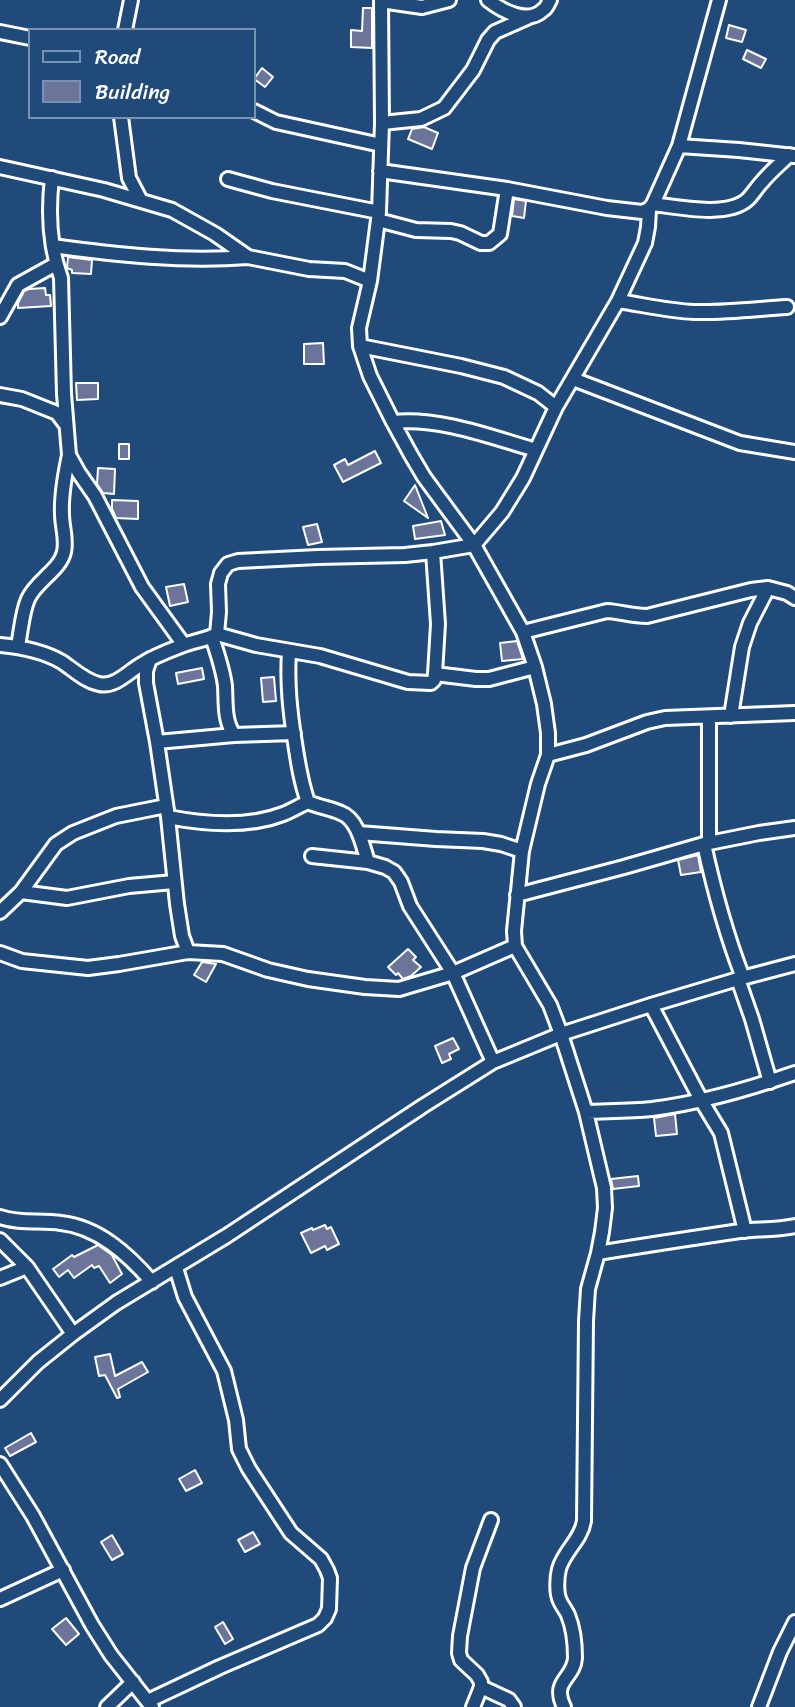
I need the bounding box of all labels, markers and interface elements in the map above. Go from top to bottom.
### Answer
legend [28,28,256,119]
text: Road [95,38,140,76]
text: Building [95,73,170,111]

